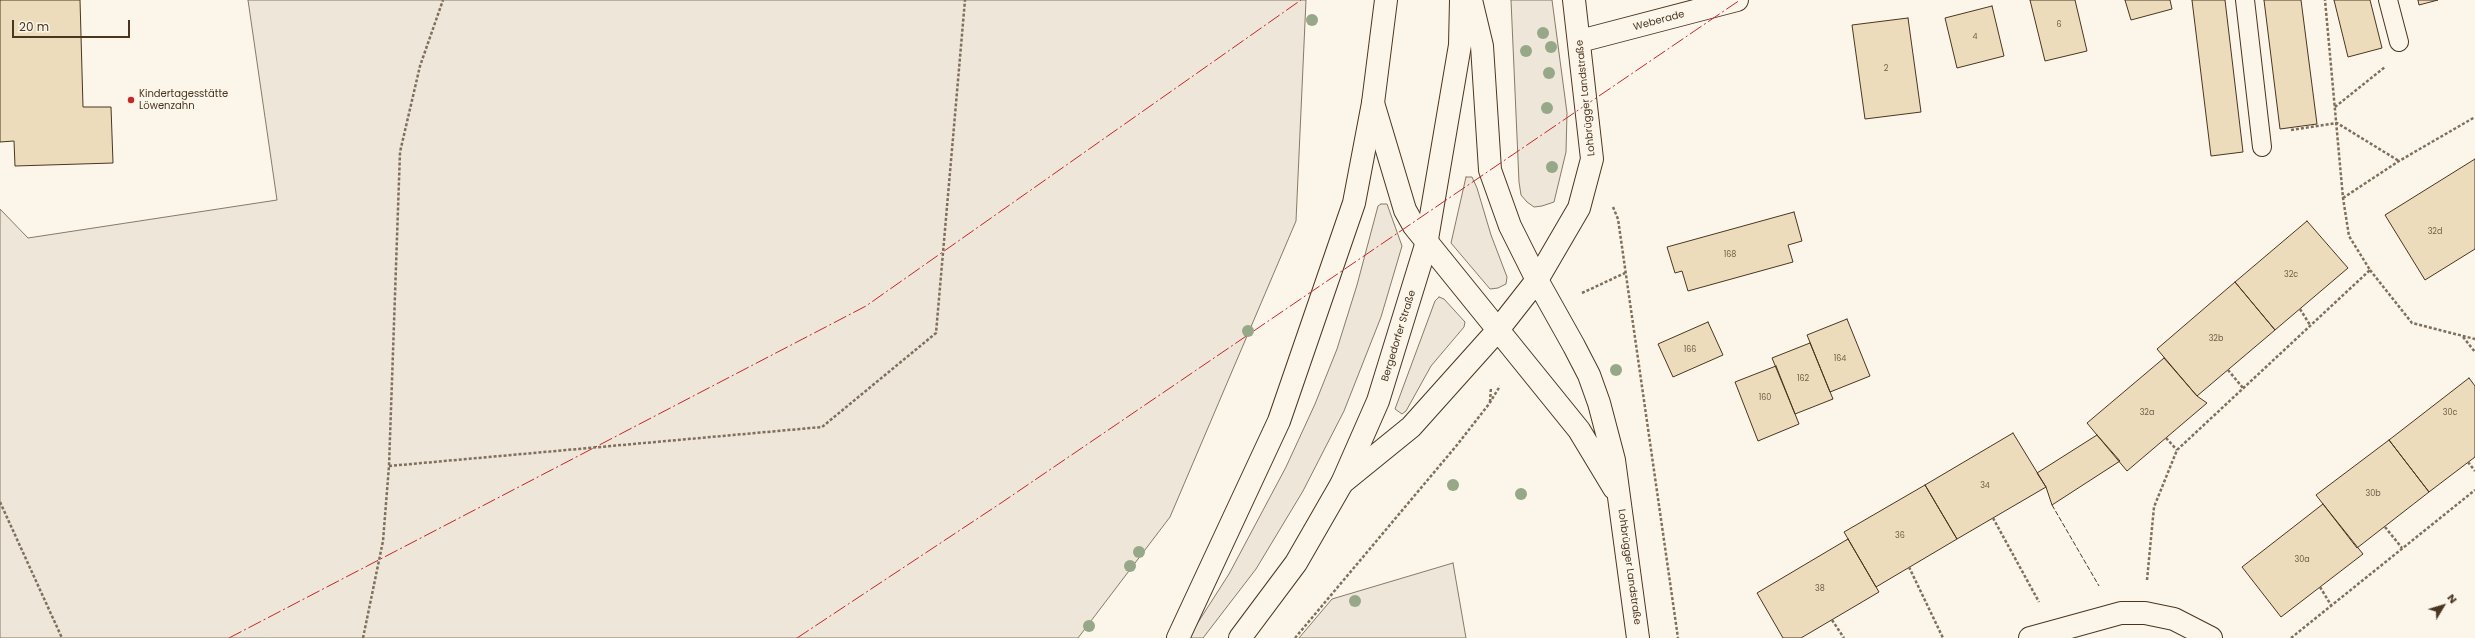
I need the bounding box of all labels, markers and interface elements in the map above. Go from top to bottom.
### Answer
street label: Weberade [1632,8,1686,34]
scale bar [14,12,132,38]
text: 20 m [19,18,49,35]
house number: 6 [2056,20,2062,30]
house number: 4 [1972,32,1978,42]
street label: Lohbrügger Landstraße [1574,39,1598,157]
house number: 2 [1884,64,1888,74]
place label: Kindertagesstätte Löwenzahn [139,88,228,112]
marker: Kindertagesstätte Löwenzahn [126,95,136,105]
house number: 32d [2428,227,2442,237]
house number: 168 [1724,250,1736,260]
house number: 32c [2284,270,2298,280]
street label: Bergedorfer Straße [1379,289,1419,383]
house number: 32b [2209,334,2223,344]
house number: 166 [1684,345,1696,355]
house number: 164 [1834,354,1846,364]
house number: 162 [1797,374,1809,384]
house number: 160 [1759,393,1771,403]
house number: 32a [2140,408,2154,418]
house number: 30c [2443,408,2457,418]
house number: 34 [1980,481,1990,491]
house number: 30b [2365,489,2381,499]
street label: Lohbrügger Landstraße [1615,508,1643,626]
house number: 36 [1895,531,1905,541]
house number: 30a [2294,555,2310,565]
house number: 38 [1815,584,1825,594]
north arrow [2423,586,2463,626]
text: N [2444,590,2461,607]

